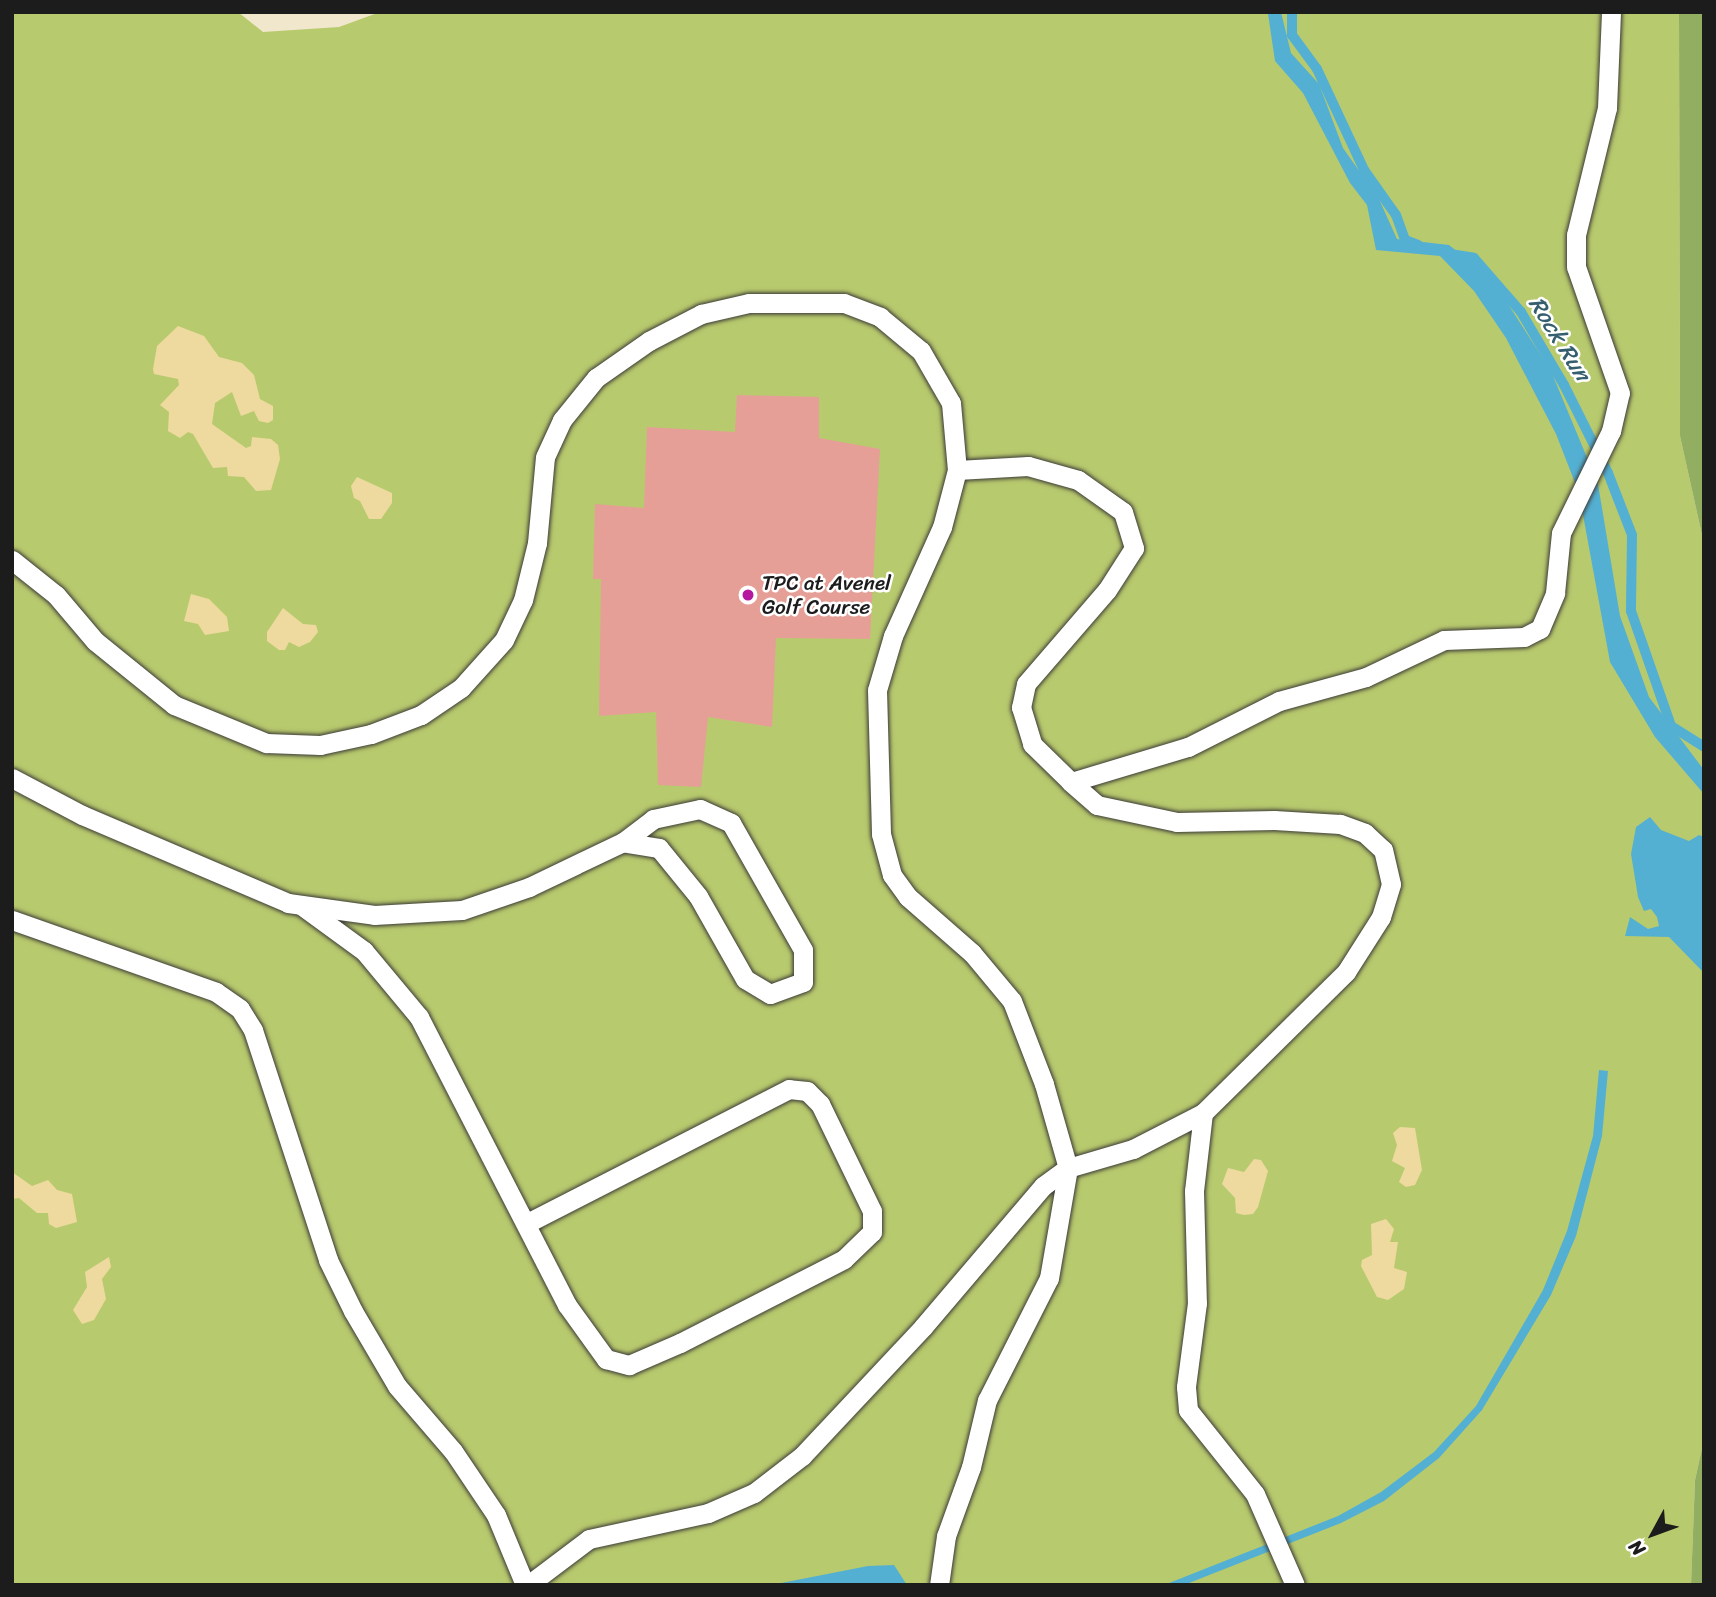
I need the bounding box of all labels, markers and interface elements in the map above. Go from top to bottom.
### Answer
water label: Rock Run [1522,292,1596,386]
place label: TPC at Avenel Golf Course [762,570,892,620]
marker: TPC at Avenel Golf Course [740,587,756,603]
north arrow [1618,1499,1688,1569]
text: N [1620,1532,1654,1564]

